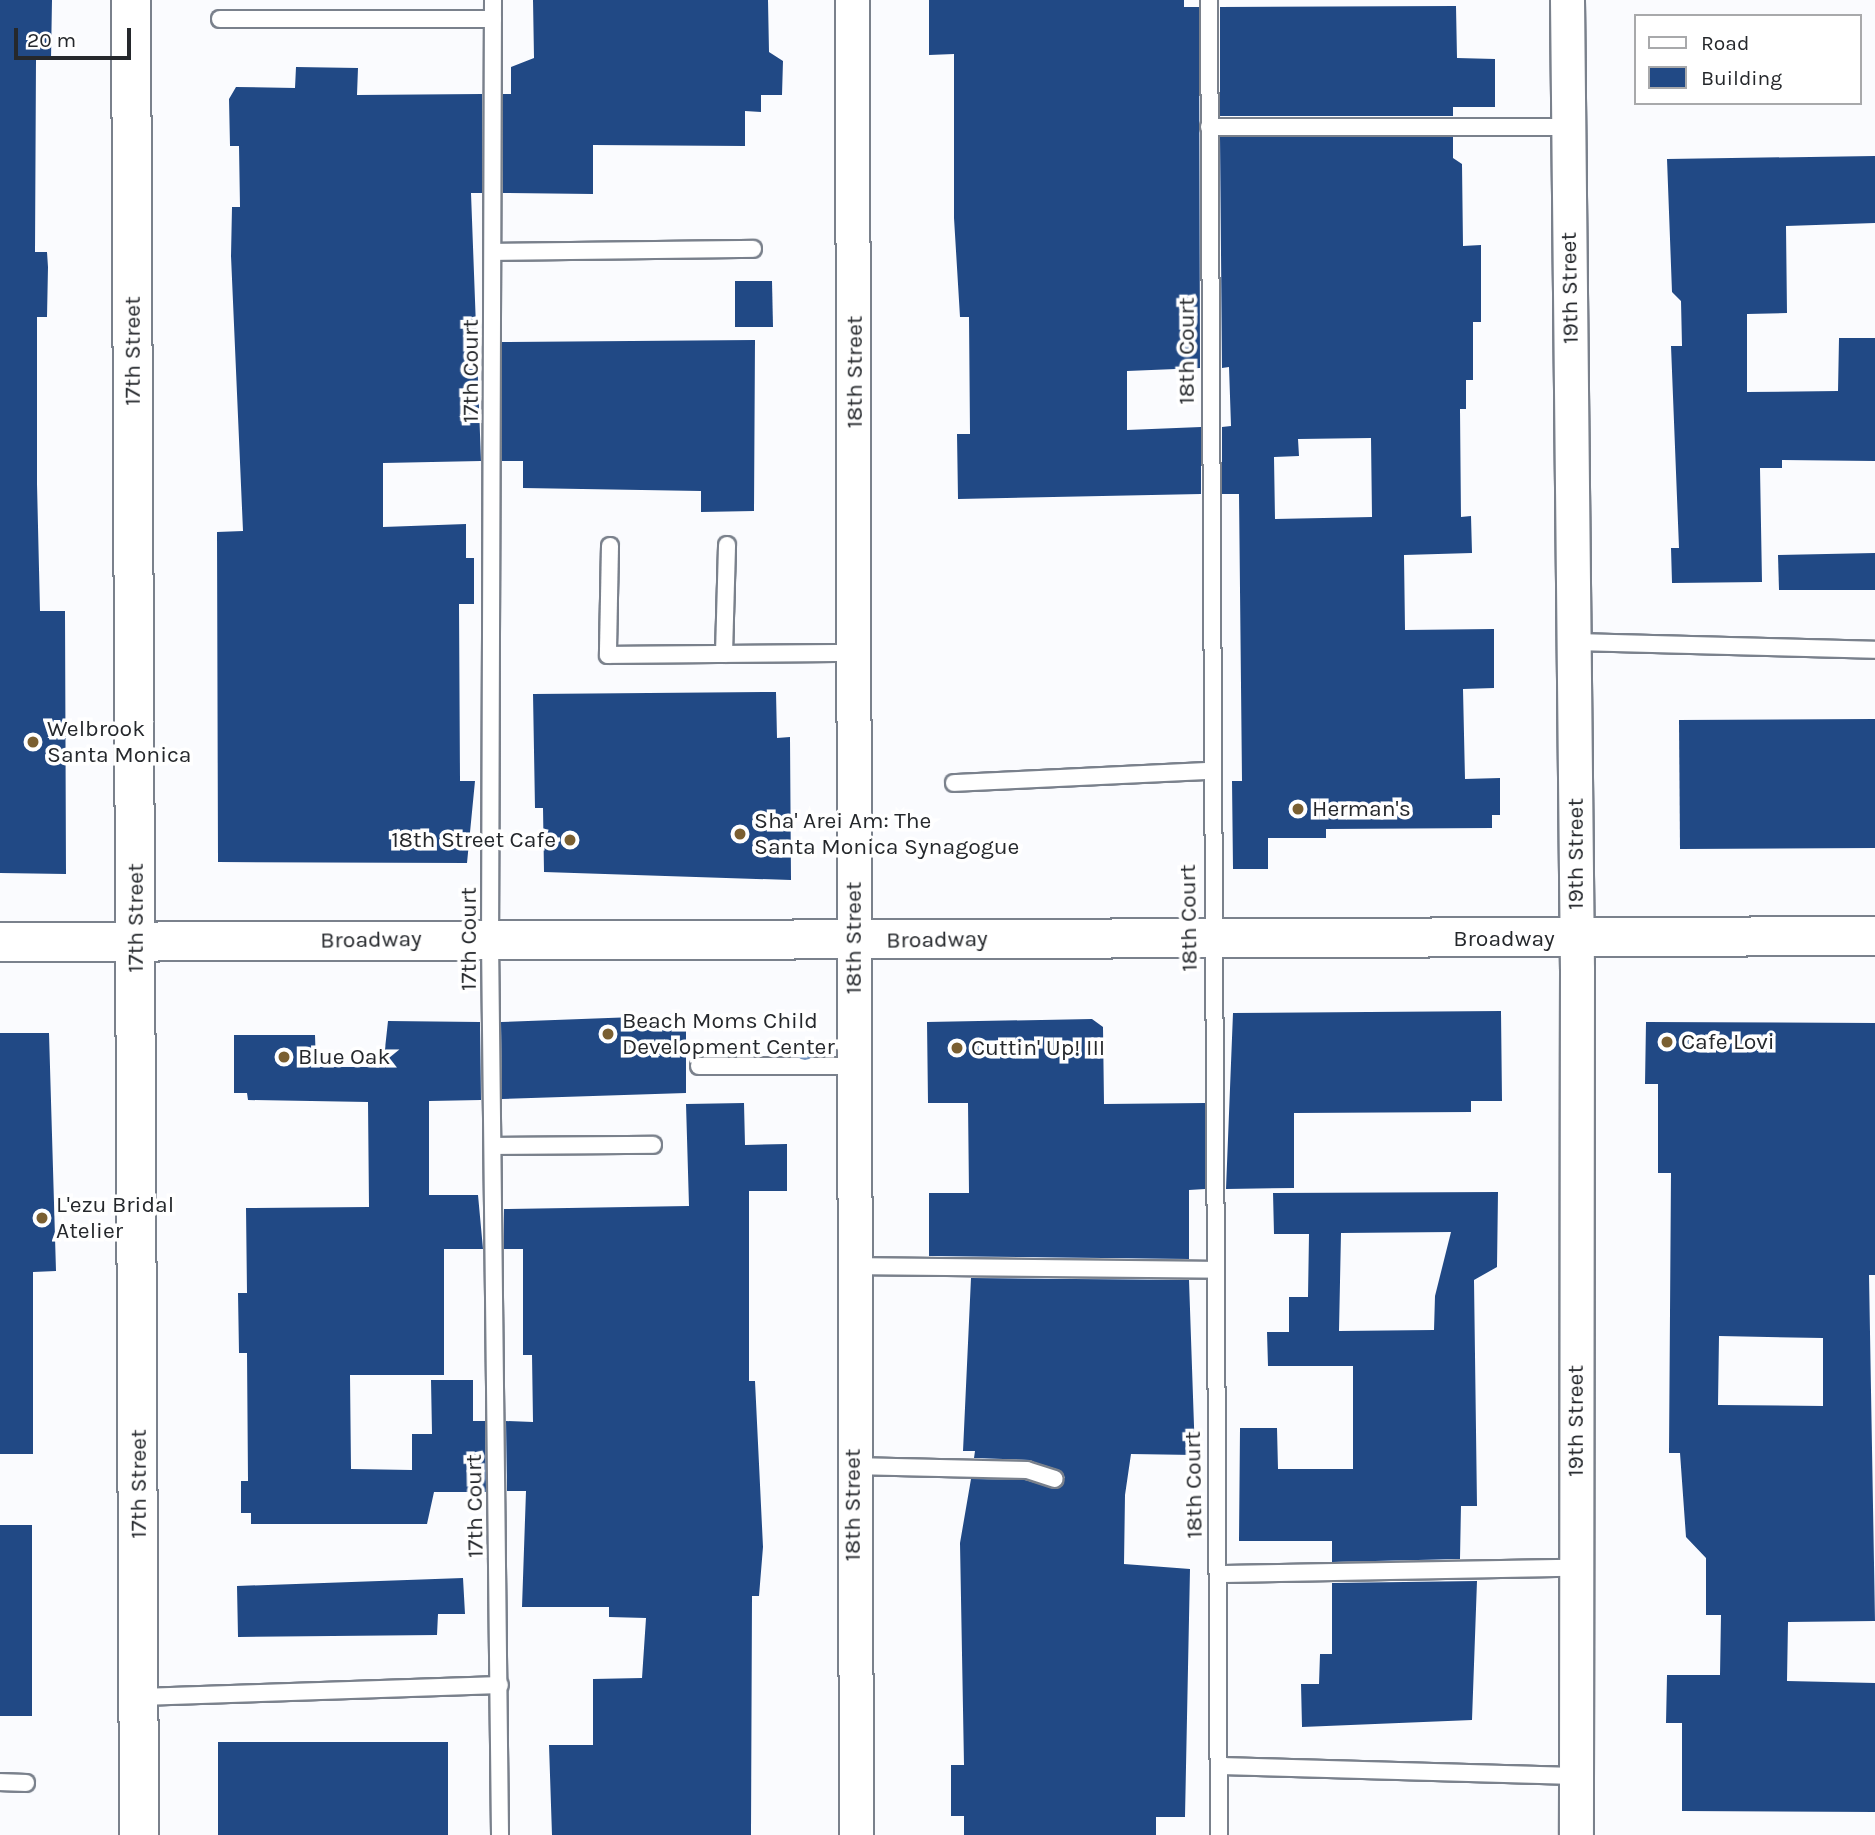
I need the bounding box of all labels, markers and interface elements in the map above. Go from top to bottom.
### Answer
scale bar [18,14,135,58]
legend [1633,14,1861,105]
text: 20 m [27,28,76,52]
text: Road [1701,31,1749,55]
text: Building [1701,66,1782,90]
street label: 19th Street [1555,232,1585,344]
street label: 17th Street [119,296,147,406]
street label: 18th Court [1173,297,1201,405]
street label: 18th Street [841,316,869,428]
street label: 17th Court [457,319,485,423]
place label: Welbrook Santa Monica [47,715,192,769]
marker: Welbrook Santa Monica [25,734,41,750]
place label: Herman's [1312,795,1411,823]
street label: 19th Street [1562,798,1590,910]
marker: Herman's [1290,801,1306,817]
place label: Sha' Arei Am: The Santa Monica Synagogue [754,807,1019,861]
place label: 18th Street Cafe [391,826,556,854]
marker: Sha' Arei Am: The Santa Monica Synagogue [732,826,748,842]
marker: 18th Street Cafe [562,832,578,848]
street label: 17th Street [122,863,150,973]
street label: 18th Court [1174,864,1204,972]
street label: 18th Street [840,882,868,994]
street label: 17th Court [455,887,483,991]
street label: Broadway [320,925,422,955]
street label: Broadway [886,925,988,955]
street label: Broadway [1453,925,1555,953]
place label: Beach Moms Child Development Center [622,1007,835,1061]
marker: Beach Moms Child Development Center [600,1026,616,1042]
place label: Cafe Lovi [1681,1028,1775,1056]
place label: Cuttin' Up! III [971,1034,1105,1062]
marker: Cafe Lovi [1659,1034,1675,1050]
marker: Cuttin' Up! III [949,1040,965,1056]
place label: Blue Oak [298,1043,390,1071]
marker: Blue Oak [276,1049,292,1065]
place label: L'ezu Bridal Atelier [56,1191,174,1245]
marker: L'ezu Bridal Atelier [34,1210,50,1226]
street label: 19th Street [1562,1365,1590,1477]
street label: 17th Street [125,1429,153,1539]
street label: 18th Court [1179,1431,1209,1539]
street label: 18th Street [839,1449,867,1561]
street label: 17th Court [460,1454,490,1558]

